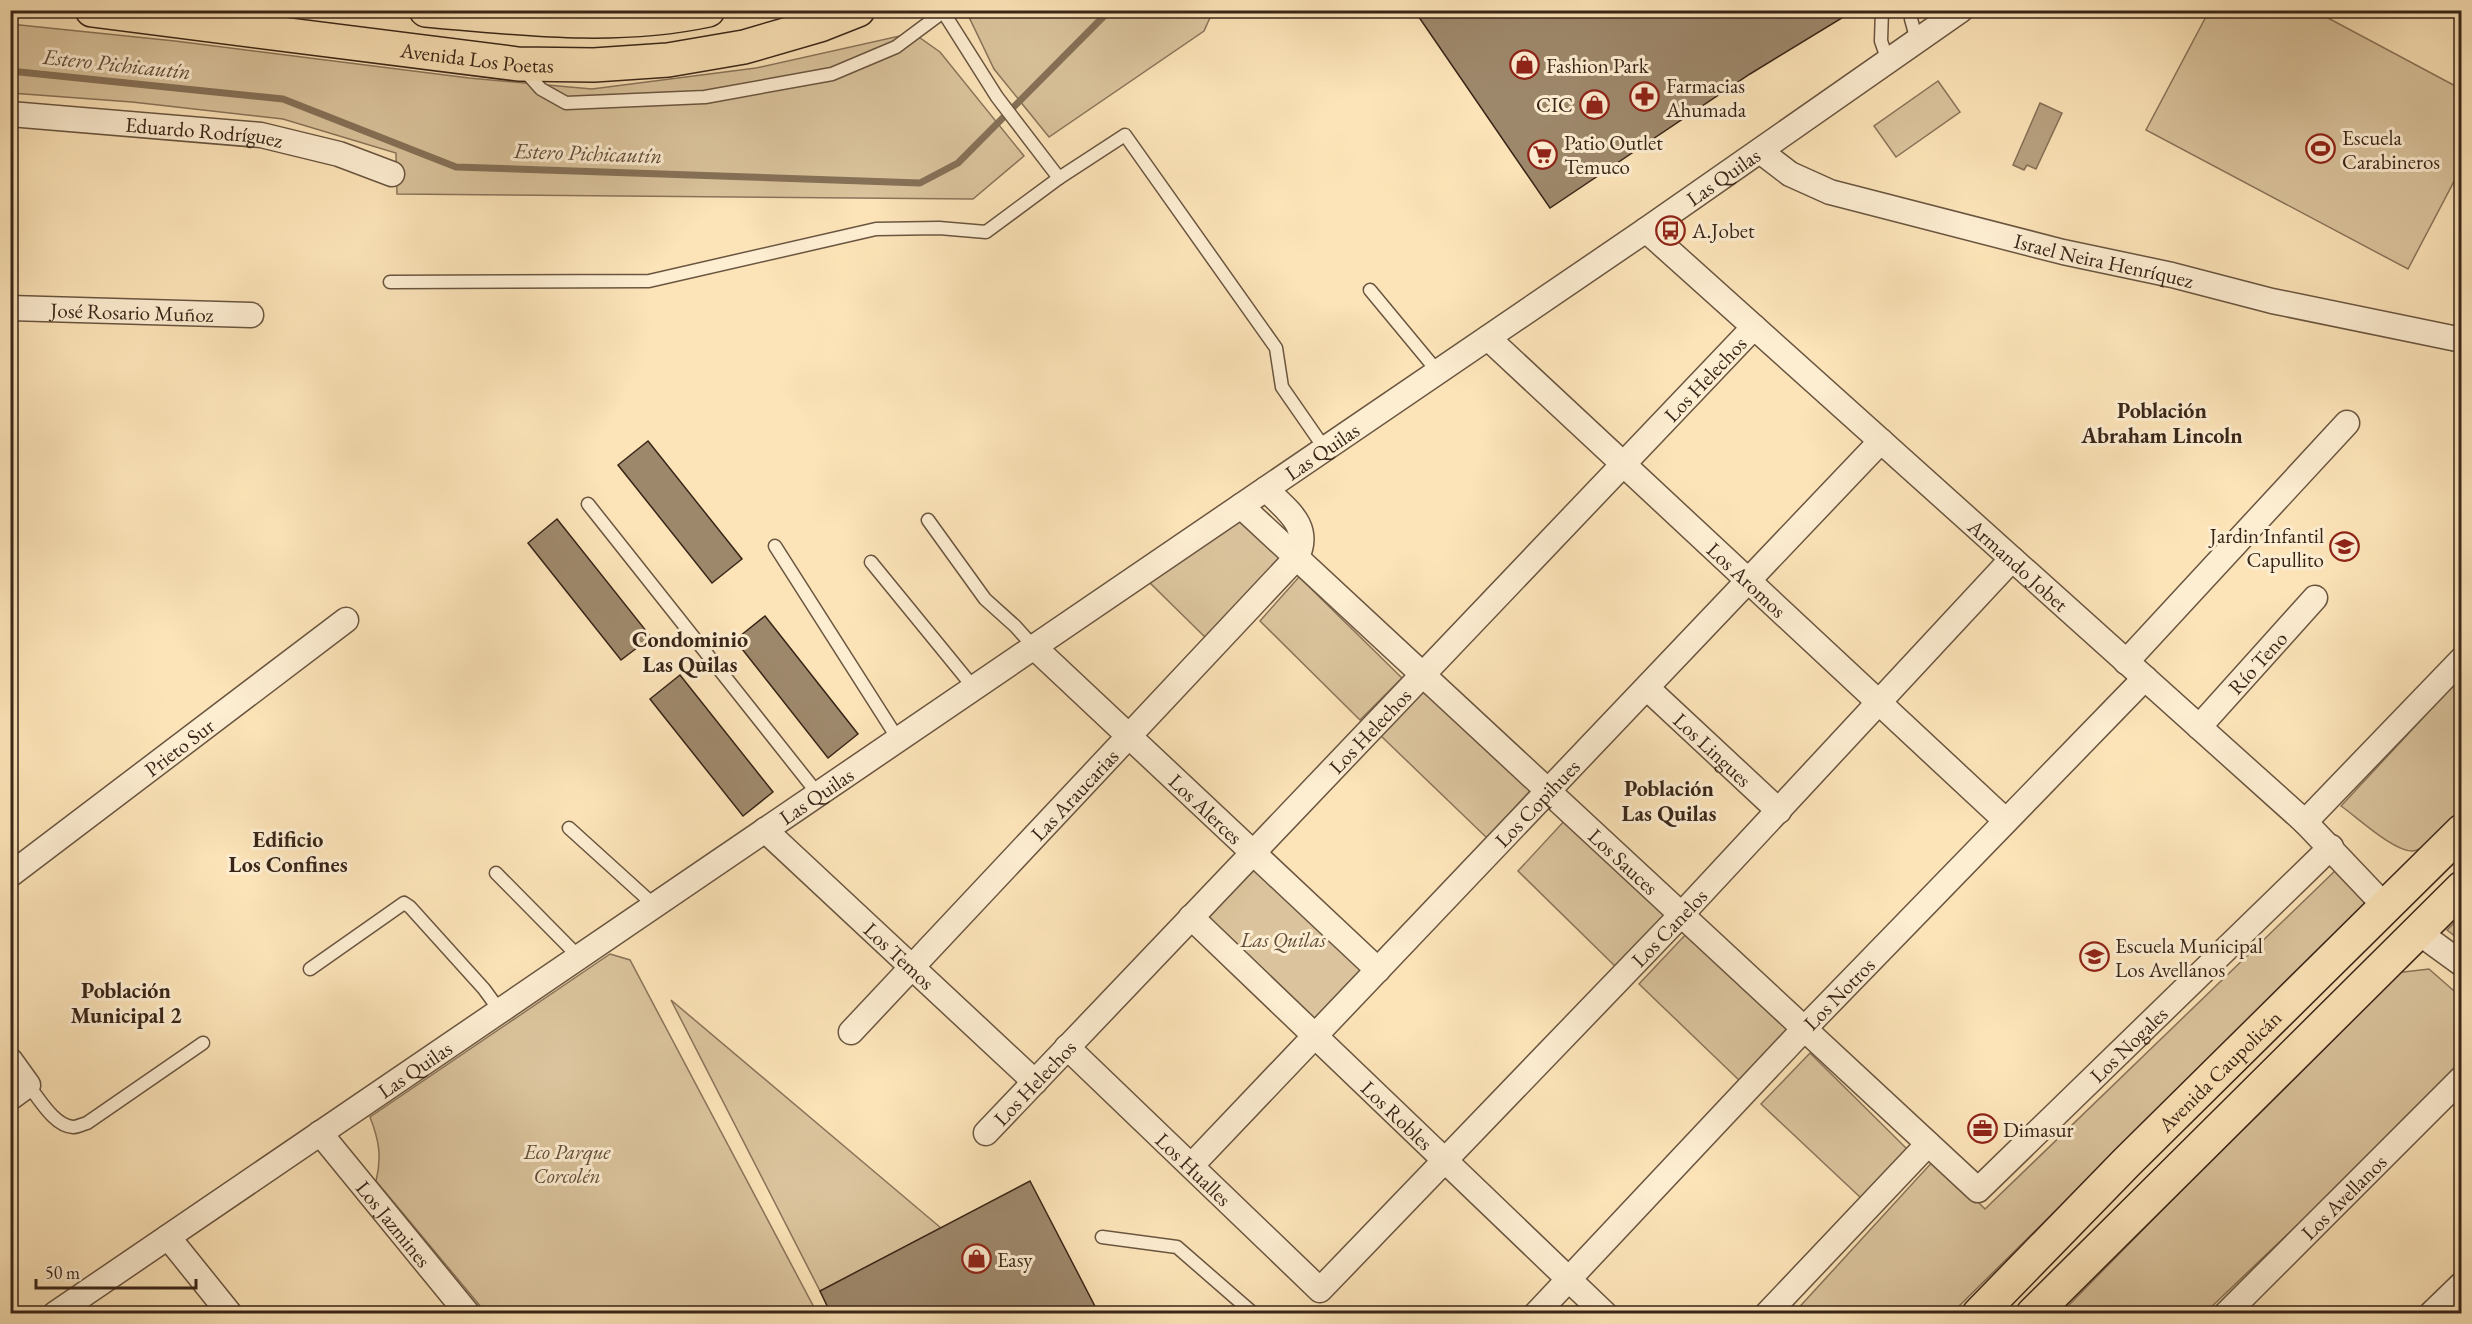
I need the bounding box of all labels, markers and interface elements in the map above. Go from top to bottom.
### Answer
street label: Avenida Los Poetas [398,36,554,78]
water label: Estero Pichicautín [41,42,192,86]
shop icon: Fashion Park [1509,49,1541,81]
place label: Fashion Park [1546,52,1650,79]
place label: Farmacias Ahumada [1665,72,1747,123]
pharmacy icon: Farmacias Ahumada [1629,81,1661,113]
shop icon: CIC [1578,88,1610,120]
place label: CIC [1536,91,1573,118]
street label: Eduardo Rodríguez [124,110,286,153]
place label: Escuela Carabineros [2342,124,2440,175]
place label: Patio Outlet Temuco [1564,129,1663,180]
sports icon: Escuela Carabineros [2305,133,2337,165]
water label: Estero Pichicautín [512,136,663,170]
supermarket icon: Patio Outlet Temuco [1527,138,1559,170]
street label: Las Quilas [1681,141,1765,211]
bus stop icon: A.Jobet [1655,214,1687,246]
place label: A.Jobet [1691,217,1755,244]
street label: Israel Neira Henríquez [2011,227,2197,294]
street label: José Rosario Muñoz [48,296,214,327]
street label: Los Helechos [1658,330,1752,427]
district label: Población Abraham Lincoln [2080,396,2243,450]
street label: Las Quilas [1280,416,1364,486]
street label: Armando Jobet [1962,512,2075,617]
place label: Jardin Infantil Capullito [2208,522,2324,573]
school or university icon: Jardin Infantil Capullito [2329,531,2361,563]
street label: Los Aromos [1701,536,1793,623]
district label: Condominio Las Quilas [632,625,748,679]
street label: Río Teno [2222,625,2293,700]
street label: Los Helechos [1322,682,1417,779]
street label: Los Lingues [1668,706,1758,793]
street label: Prieto Sur [138,712,219,782]
street label: Las Araucarias [1024,742,1124,846]
street label: Los Copihues [1488,753,1585,853]
street label: Las Quilas [774,760,859,830]
street label: Los Alerces [1163,767,1249,850]
district label: Población Las Quilas [1622,774,1716,828]
street label: Los Sauces [1583,822,1664,900]
district label: Edificio Los Confines [228,825,348,879]
street label: Los Canelos [1625,882,1713,972]
street label: Los Temos [858,916,941,995]
park label: Las Quilas [1239,926,1326,953]
place label: Escuela Municipal Los Avellanos [2115,932,2263,983]
school or university icon: Escuela Municipal Los Avellanos [2078,941,2110,973]
street label: Los Notros [1797,951,1880,1036]
district label: Población Municipal 2 [70,976,182,1030]
street label: Los Nogales [2084,1000,2173,1088]
street label: Avenida Caupolicán [2151,1004,2287,1138]
street label: Las Quilas [372,1034,457,1104]
street label: Los Helechos [987,1034,1082,1131]
street label: Los Robles [1356,1074,1439,1156]
office icon: Dimasur [1966,1113,1998,1145]
place label: Dimasur [2003,1116,2074,1143]
street label: Los Hualles [1150,1126,1238,1212]
park label: Eco Parque Corcolén [523,1138,611,1189]
street label: Los Avellanos [2295,1148,2392,1245]
street label: Los Jazmines [351,1175,438,1273]
shop icon: Easy [960,1243,992,1275]
place label: Easy [997,1246,1033,1273]
scale bar [36,1252,196,1290]
text: 50 m [45,1261,80,1284]

